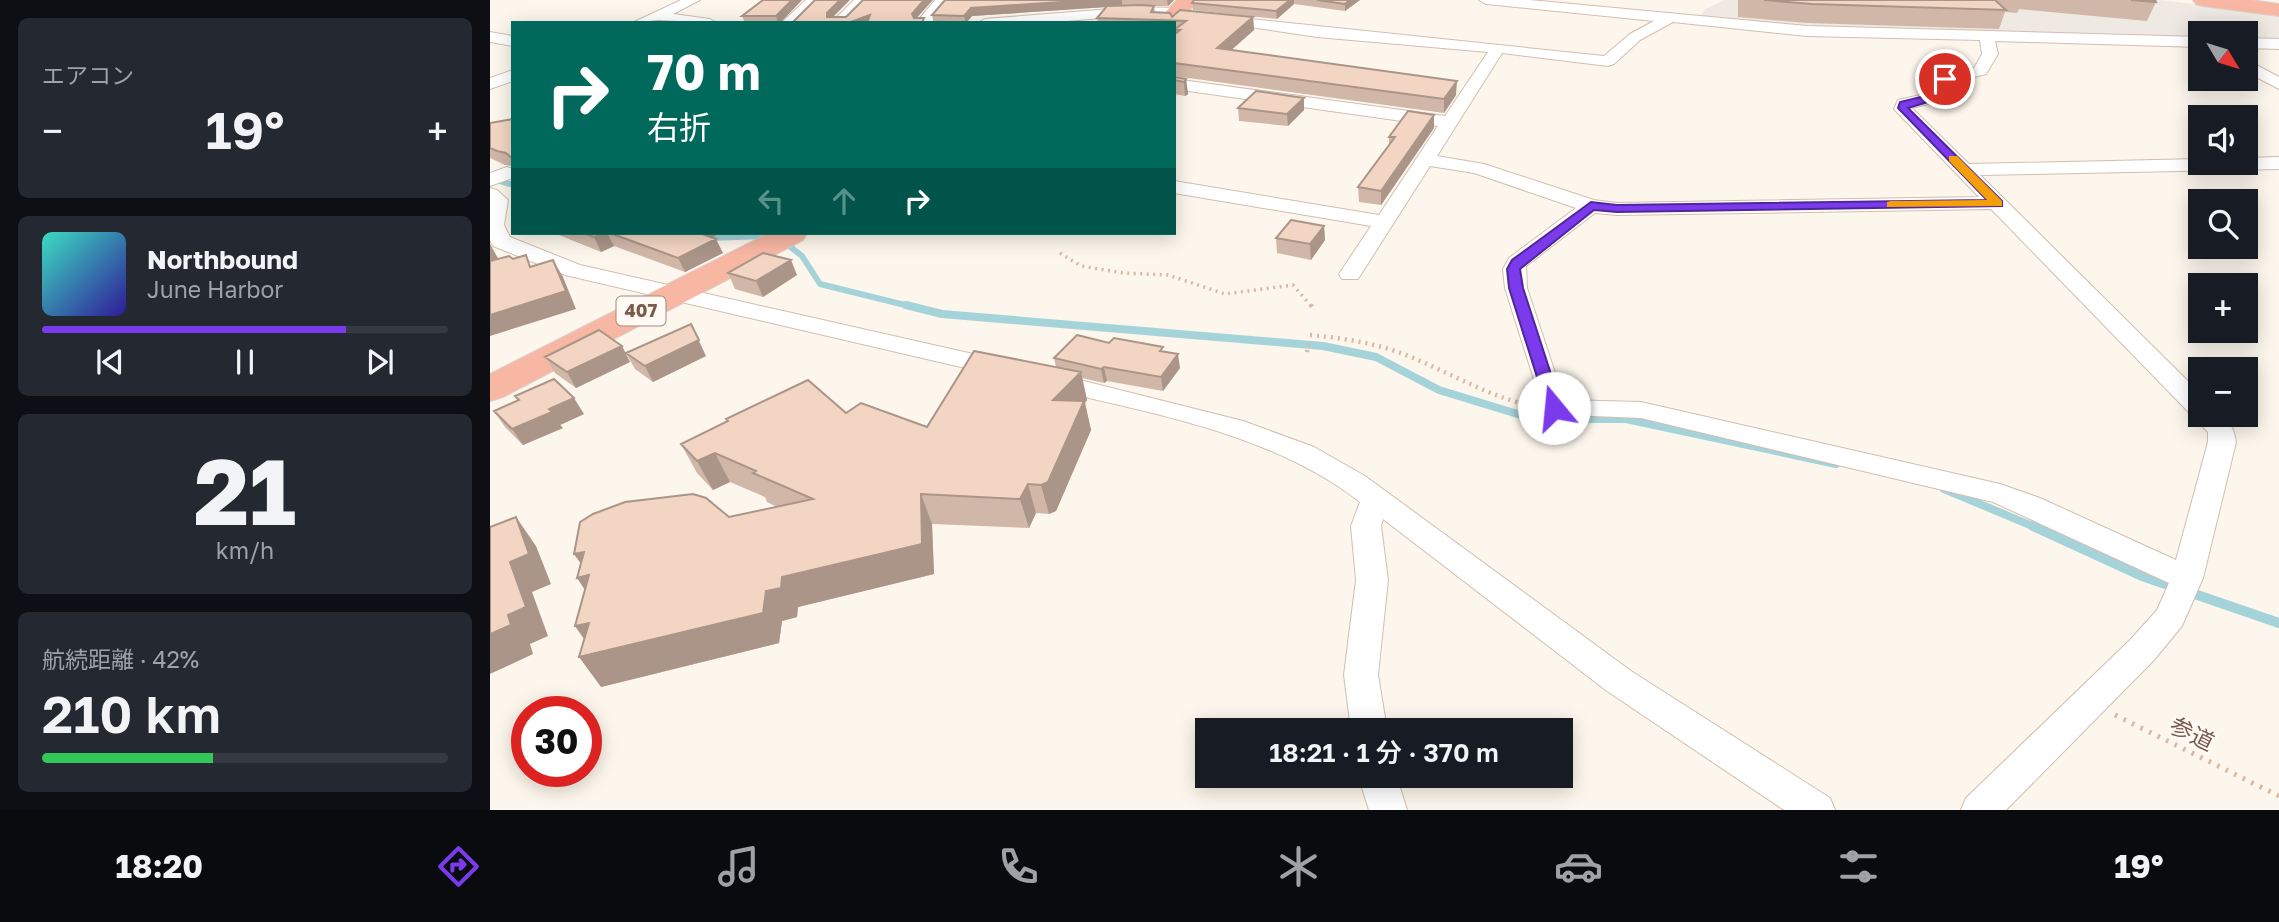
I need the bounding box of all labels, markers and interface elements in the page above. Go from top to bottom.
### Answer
north arrow [2188,21,2258,91]
map controls [2188,21,2258,427]
text: 70 m [647,42,761,101]
icon: right [532,49,623,140]
pin [1915,49,1975,109]
icon: arrive [1926,60,1964,98]
text: エアコン [42,61,134,89]
text: 19° [206,98,284,160]
button: sound [2188,105,2258,175]
text: − [42,108,63,153]
text: + [427,108,448,153]
text: 右折 [647,108,711,146]
icon: left [752,182,790,220]
icon: ahead [825,182,863,220]
icon: right [898,182,936,220]
button: search [2188,189,2258,259]
text: Northbound [147,244,298,275]
button: + [2188,273,2258,343]
text: June Harbor [147,275,283,303]
road number: 407 [617,296,666,326]
icon: previous [91,343,129,381]
icon: pause [226,343,264,381]
icon: next [361,343,399,381]
button: − [2188,357,2258,427]
position arrow [1517,371,1591,445]
text: 21 [194,436,296,545]
text: km/h [216,536,274,564]
text: 航続距離 · 42% [42,645,199,673]
text: 210 km [42,682,221,744]
speed limit sign: 30 [511,696,602,787]
street label: 参道 [2166,710,2219,756]
text: 18:21 · 1 分 · 370 m [1269,737,1499,768]
icon: directions [434,842,483,891]
icon: music [714,842,763,891]
icon: phone [994,842,1043,891]
icon: climate [1274,842,1323,891]
icon: car [1554,842,1603,891]
icon: filters [1834,842,1883,891]
text: 18:20 [116,847,203,885]
text: 19° [2114,847,2163,885]

